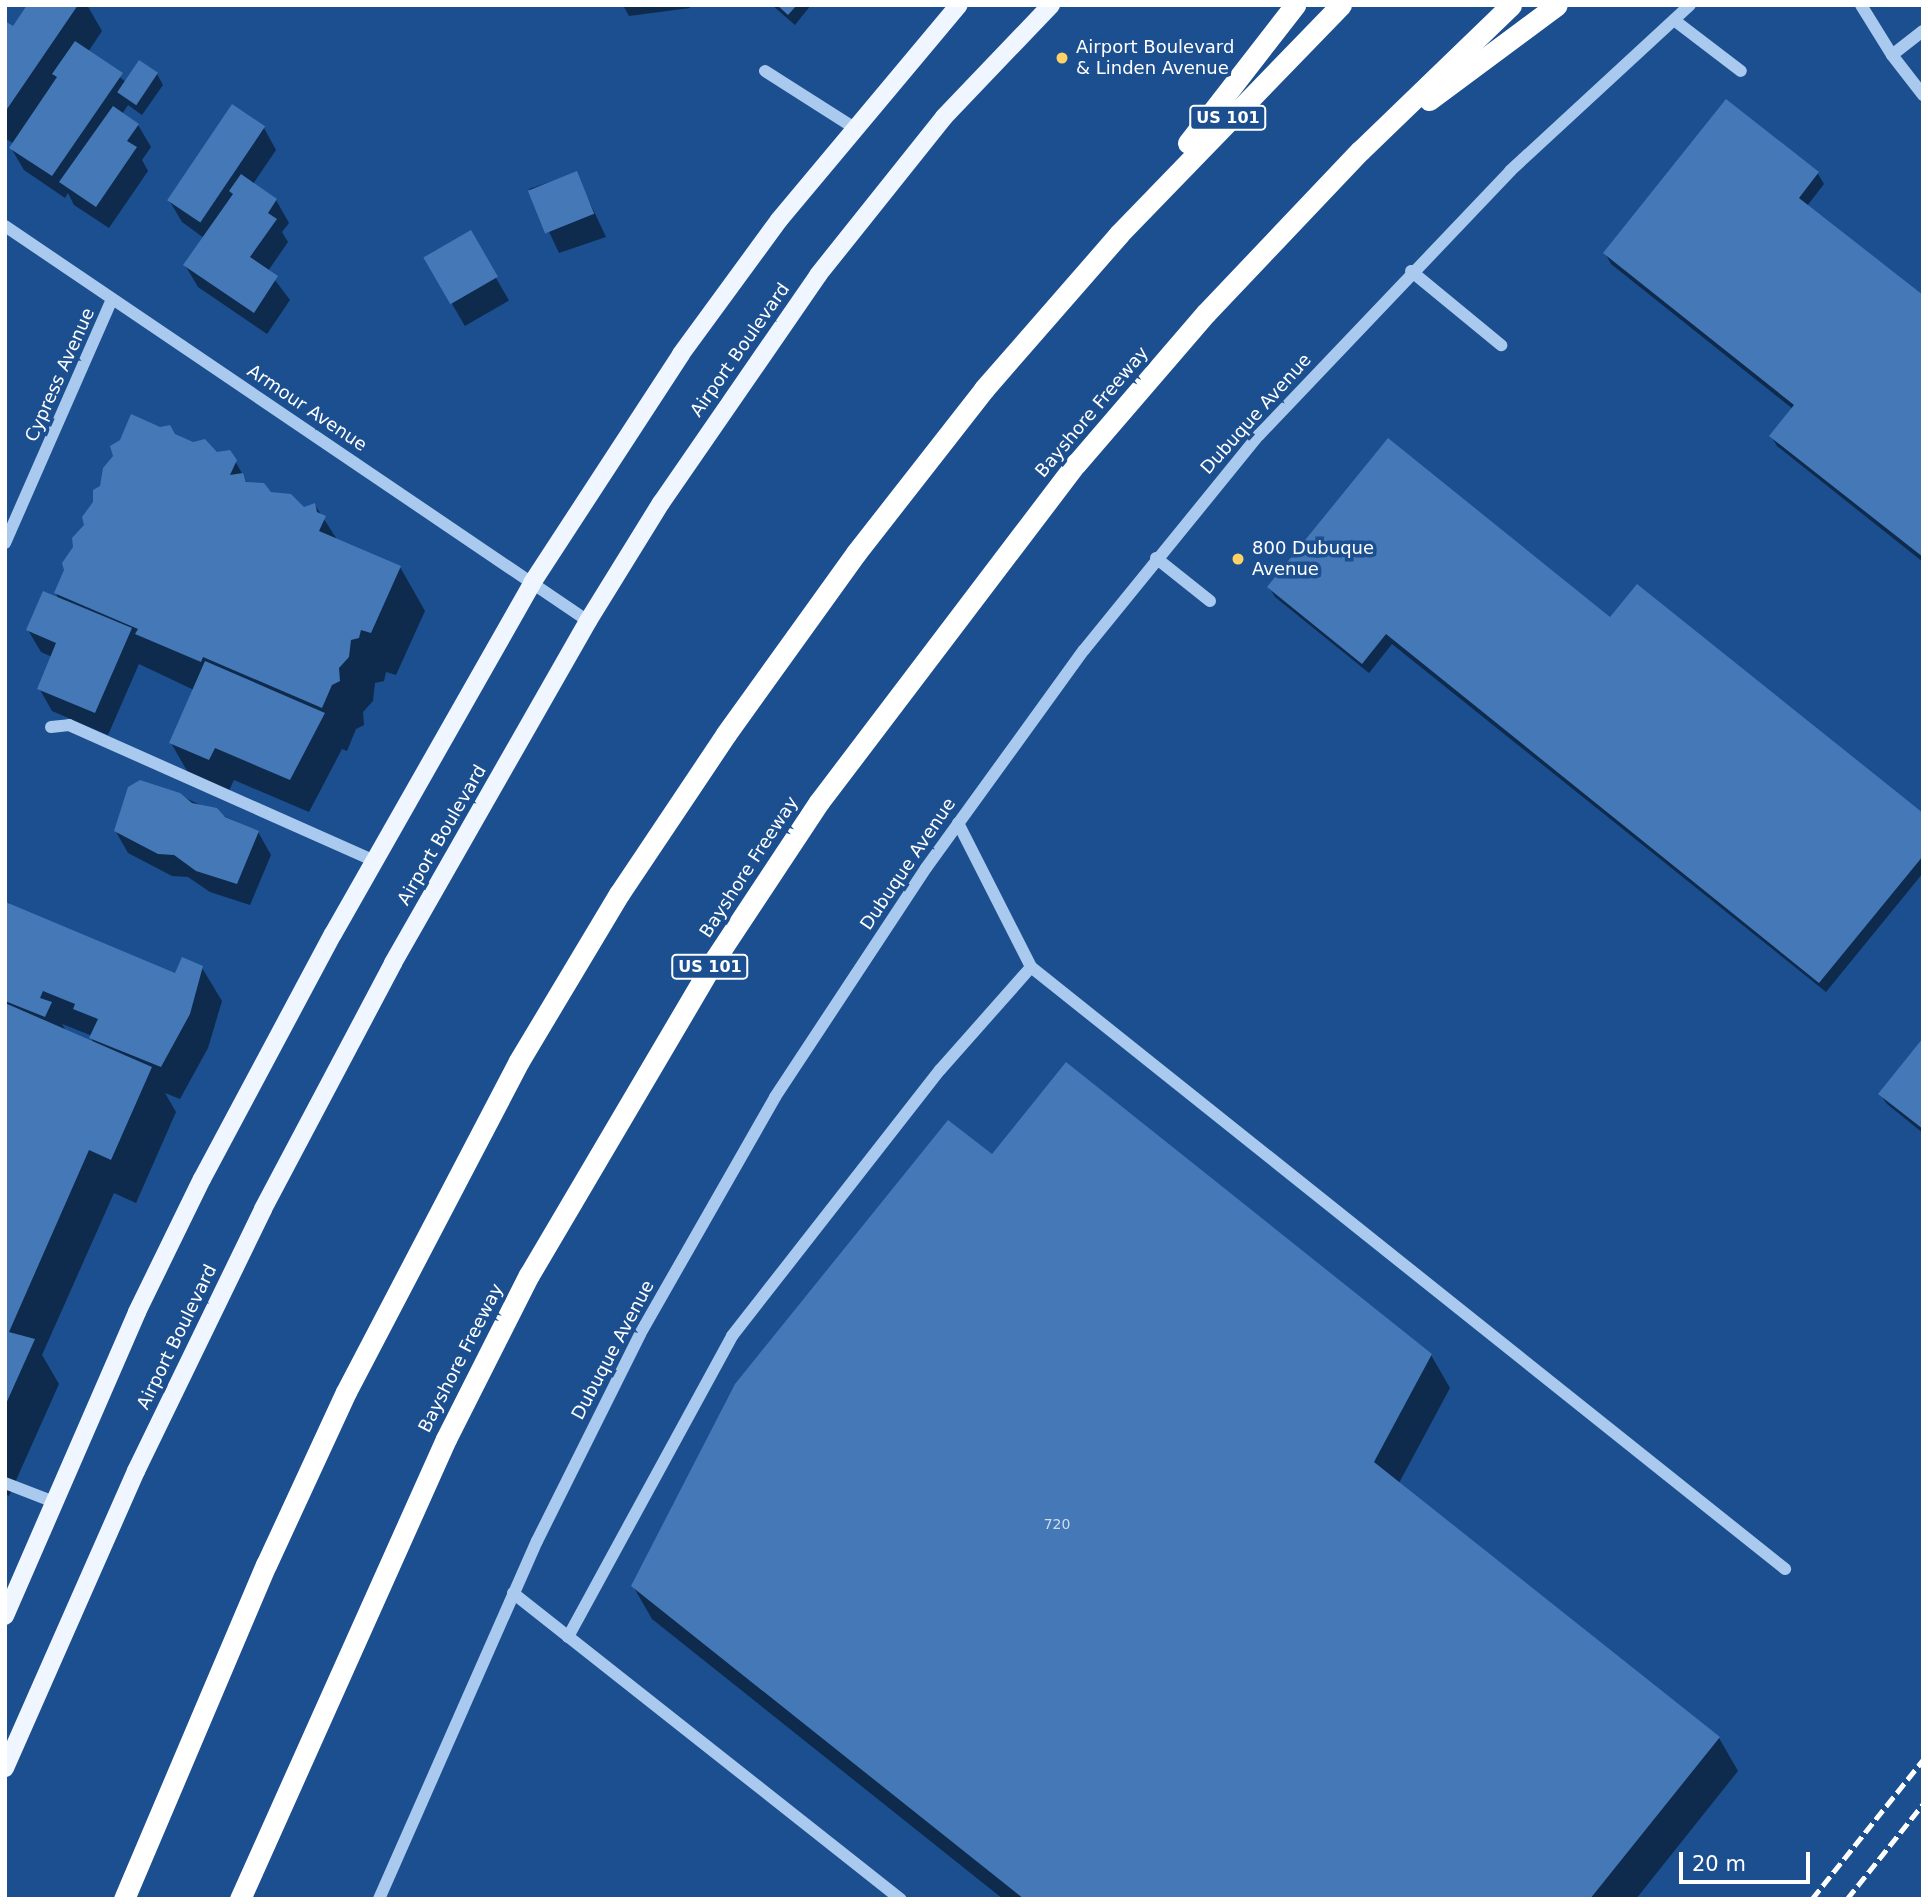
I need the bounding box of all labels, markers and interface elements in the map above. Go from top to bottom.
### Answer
place label: Airport Boulevard & Linden Avenue [1076,37,1234,80]
marker: Airport Boulevard & Linden Avenue [1054,50,1070,66]
road number: US 101 [1188,106,1268,130]
street label: Airport Boulevard [686,279,794,421]
street label: Cypress Avenue [21,305,99,445]
street label: Bayshore Freeway [1031,342,1153,482]
street label: Dubuque Avenue [1196,349,1316,479]
street label: Armour Avenue [243,360,371,456]
place label: 800 Dubuque Avenue [1252,538,1374,580]
marker: 800 Dubuque Avenue [1230,551,1246,567]
street label: Airport Boulevard [393,761,491,909]
street label: Bayshore Freeway [695,792,803,942]
street label: Dubuque Avenue [856,794,960,934]
road number: US 101 [670,954,750,979]
street label: Airport Boulevard [133,1261,221,1413]
street label: Dubuque Avenue [567,1277,659,1423]
street label: Bayshore Freeway [414,1280,508,1436]
house number: 720 [1044,1516,1070,1532]
scale bar [1683,1838,1814,1882]
text: 20 m [1692,1852,1746,1876]

